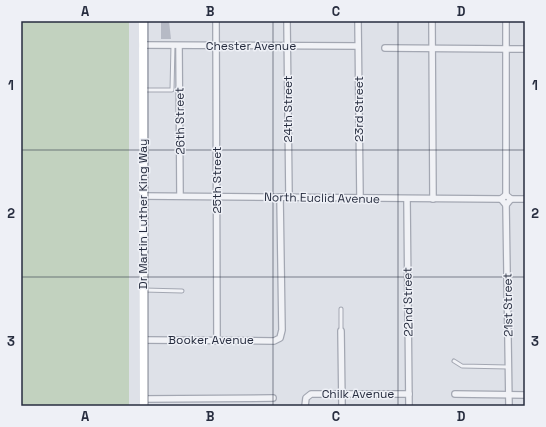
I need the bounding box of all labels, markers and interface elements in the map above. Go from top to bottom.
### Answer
text: A [81,3,90,20]
text: B [206,3,215,20]
text: C [332,3,340,20]
text: D [457,3,466,20]
street label: Chester Avenue [206,38,296,54]
street label: 24th Street [280,75,296,143]
street label: 23rd Street [351,76,367,142]
text: 1 [8,77,14,94]
text: 1 [532,77,538,94]
street label: 26th Street [171,87,189,155]
street label: Dr Martin Luther King Way [135,139,151,289]
street label: 25th Street [209,146,225,214]
street label: North Euclid Avenue [264,189,380,207]
text: 2 [7,205,15,222]
text: 2 [531,205,539,222]
street label: 22nd Street [399,267,417,337]
street label: 21st Street [499,273,517,337]
street label: Booker Avenue [168,332,254,348]
text: 3 [7,333,15,350]
text: 3 [531,333,539,350]
street label: Chilk Avenue [322,386,394,402]
text: A [81,408,90,425]
text: B [206,408,215,425]
text: C [332,408,340,425]
text: D [457,408,466,425]

